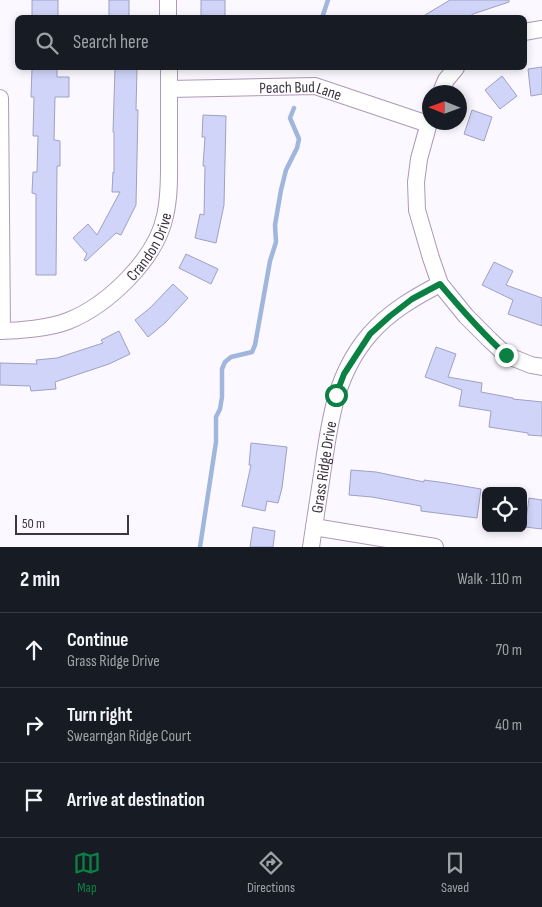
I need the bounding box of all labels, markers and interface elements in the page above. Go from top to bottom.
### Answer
search box [15,15,527,70]
icon: search [33,29,61,57]
text: Search here [73,31,149,54]
street label: Peach Bud Lane [259,78,344,105]
north arrow [422,85,467,130]
street label: Crandon Drive [123,211,176,285]
route end [495,344,518,367]
route start [325,384,348,407]
street label: Grass Ridge Drive [308,420,341,514]
map controls [482,487,527,532]
button: locate [482,487,527,532]
scale bar [15,512,129,535]
text: 50 m [22,515,45,532]
text: 2 min [20,567,60,592]
text: Walk · 110 m [457,570,522,589]
text: Continue [67,629,128,652]
icon: ahead [20,636,48,664]
text: 70 m [496,641,522,660]
text: Grass Ridge Drive [67,652,160,671]
text: Turn right [67,704,132,727]
icon: right [20,711,48,739]
text: 40 m [495,716,522,735]
text: Swearngan Ridge Court [67,727,191,746]
icon: arrive [20,786,48,814]
text: Arrive at destination [67,789,205,812]
tab: Map [73,849,101,896]
tab: Directions [247,849,295,896]
tab: Saved [441,849,469,896]

